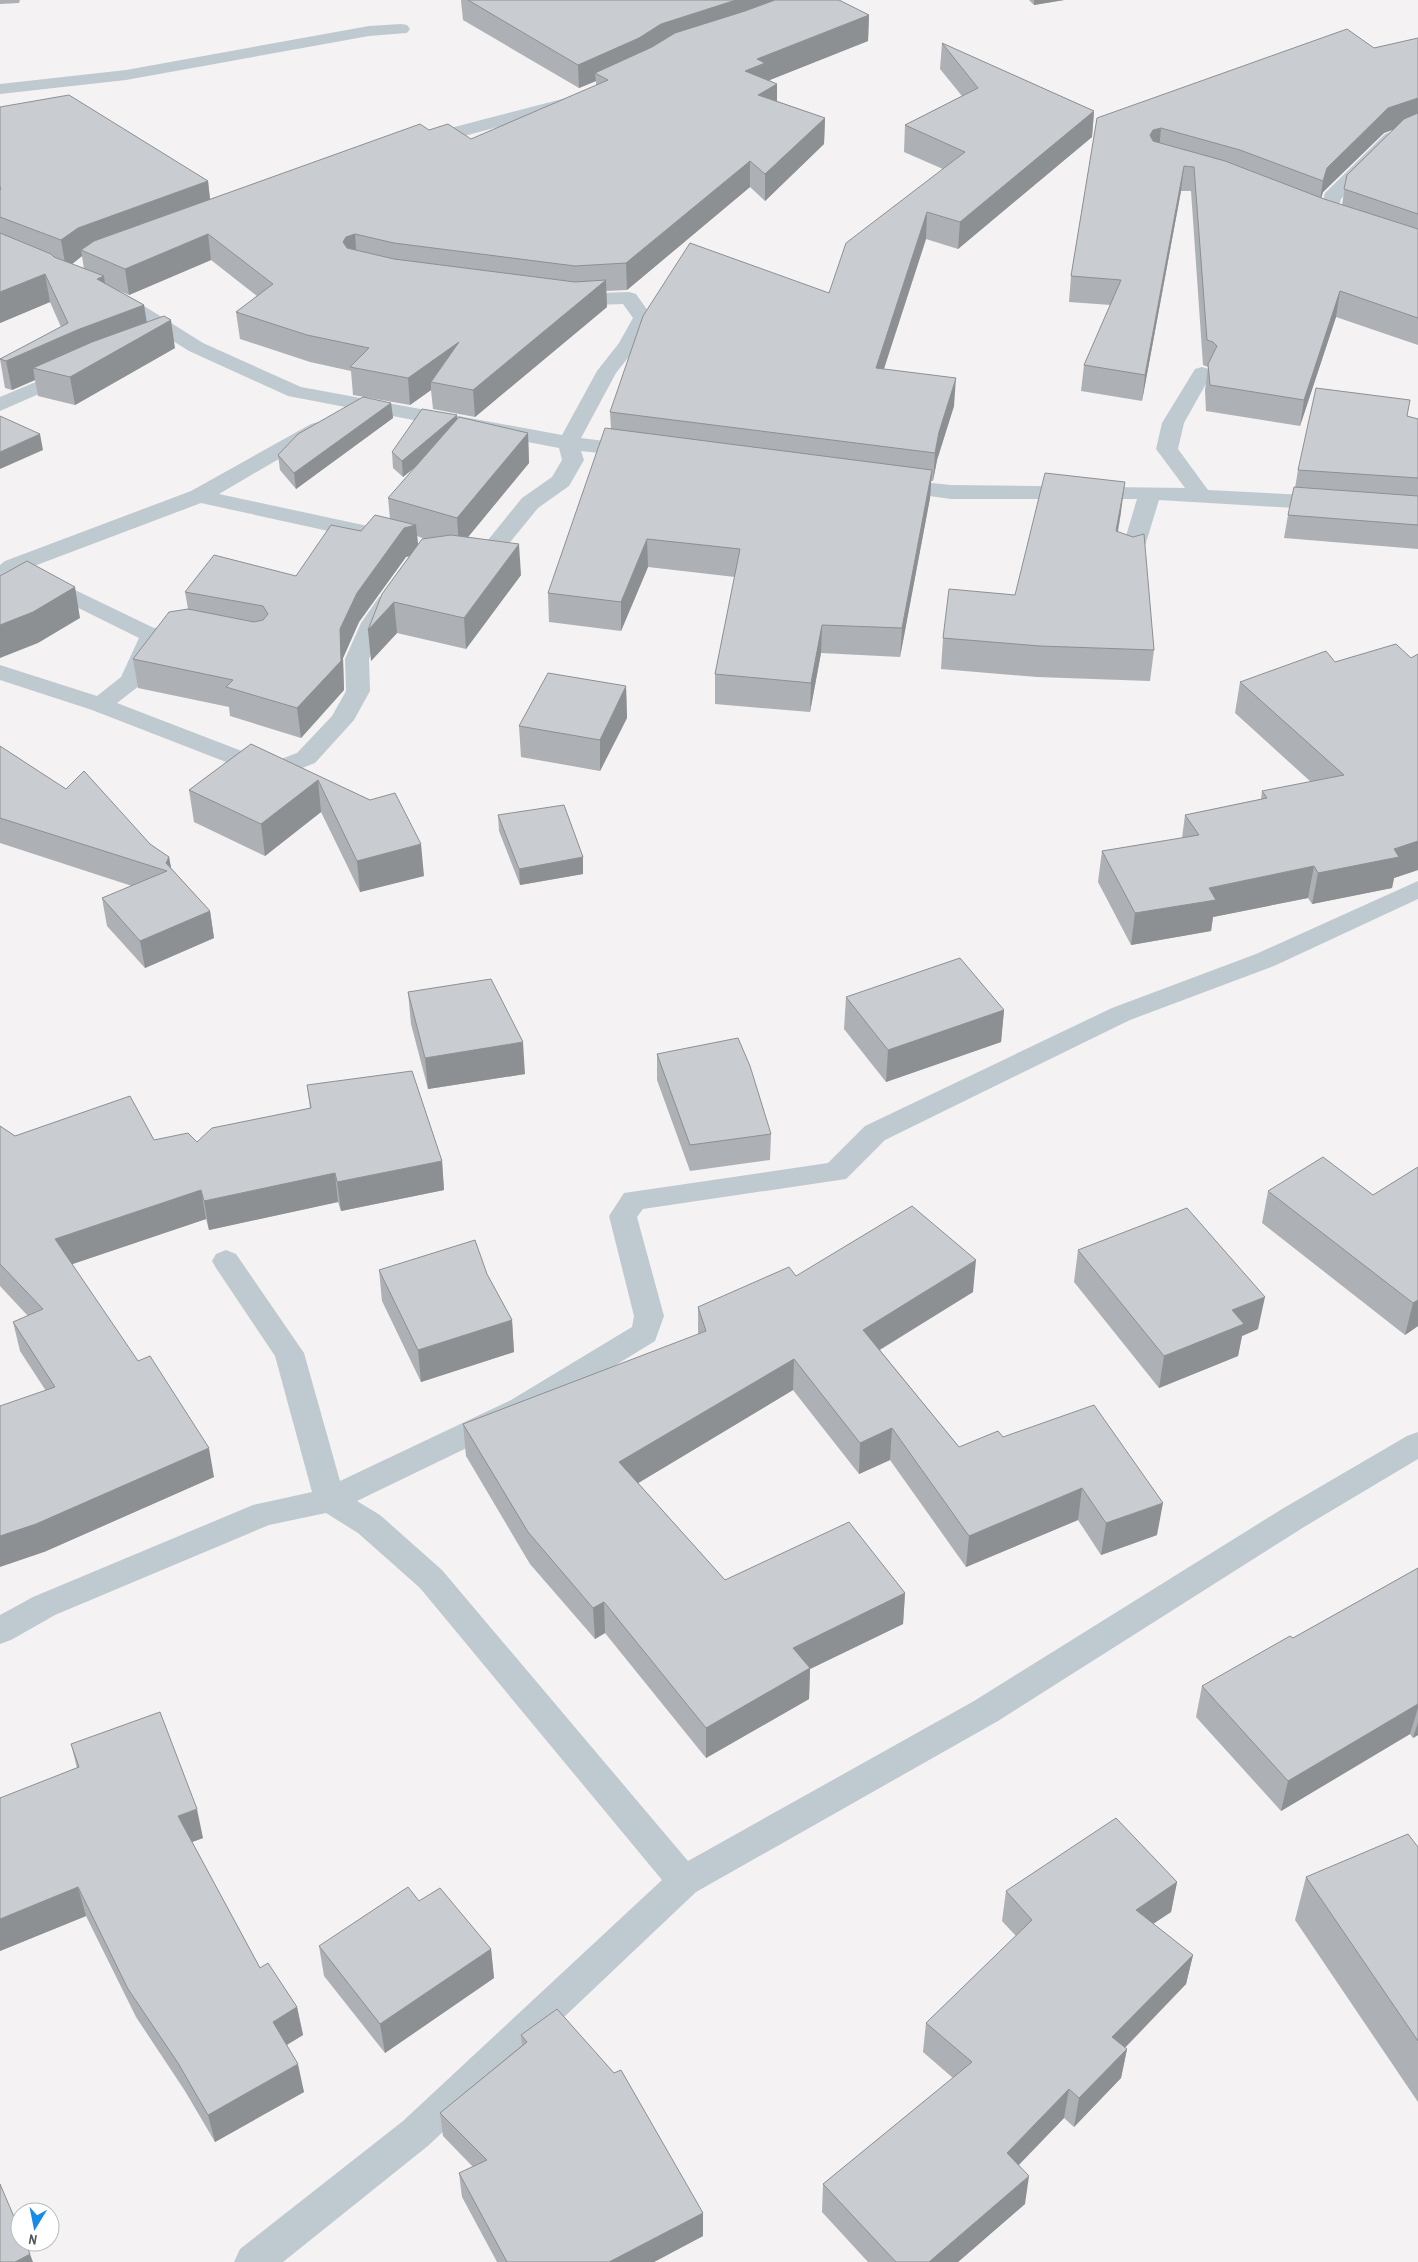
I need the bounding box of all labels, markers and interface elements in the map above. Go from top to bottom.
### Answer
north arrow [10,2202,60,2252]
text: N [27,2230,38,2249]

